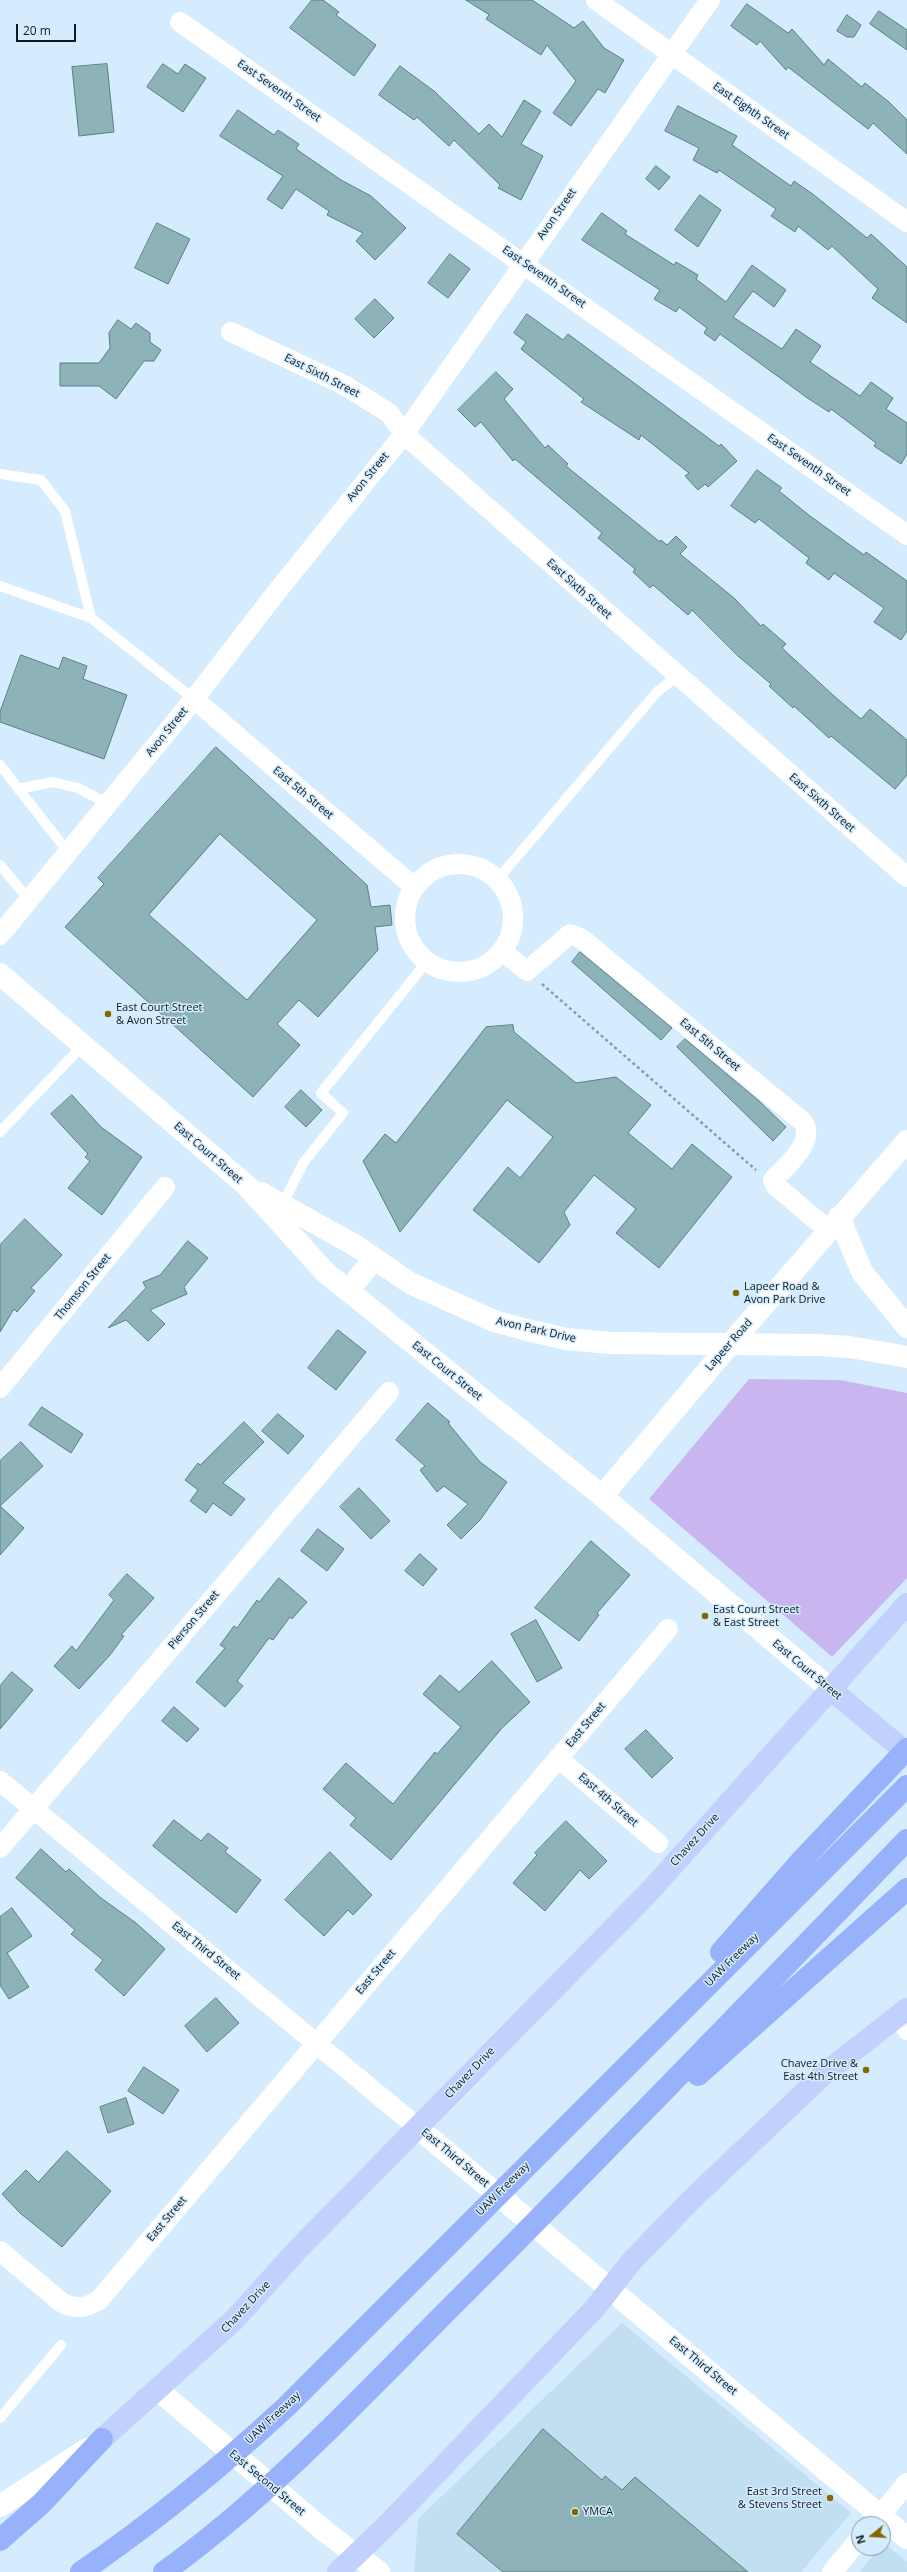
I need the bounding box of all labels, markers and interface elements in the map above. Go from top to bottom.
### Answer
scale bar [18,16,78,42]
text: 20 m [23,22,51,39]
street label: East Seventh Street [235,57,323,125]
street label: East Eighth Street [710,80,792,142]
street label: Avon Street [535,186,579,242]
street label: East Seventh Street [500,243,588,311]
street label: East Sixth Street [282,351,362,401]
street label: East Seventh Street [765,431,853,499]
street label: Avon Street [344,450,392,504]
street label: East Sixth Street [544,556,614,622]
street label: Avon Street [143,705,191,759]
street label: East 5th Street [270,764,336,822]
street label: East Sixth Street [786,771,858,835]
place label: East Court Street & Avon Street [116,1001,203,1027]
marker: East Court Street & Avon Street [103,1009,113,1019]
street label: East 5th Street [677,1016,743,1074]
street label: East Court Street [171,1120,245,1186]
street label: Thomson Street [52,1251,114,1323]
place label: Lapeer Road & Avon Park Drive [744,1280,825,1306]
marker: Lapeer Road & Avon Park Drive [731,1288,741,1298]
street label: Avon Park Drive [495,1314,577,1346]
street label: Lapeer Road [703,1316,755,1374]
street label: East Court Street [409,1339,485,1403]
street label: Pierson Street [166,1588,222,1652]
place label: East Court Street & East Street [713,1603,800,1629]
marker: East Court Street & East Street [700,1611,710,1621]
street label: East Court Street [770,1637,844,1703]
street label: East Street [563,1700,609,1750]
street label: East 4th Street [575,1770,641,1830]
street label: Chavez Drive [668,1811,722,1869]
street label: East Third Street [169,1919,243,1983]
street label: UAW Freeway [702,1930,762,1990]
street label: East Street [353,1947,399,1997]
street label: Chavez Drive [442,2045,498,2101]
place label: Chavez Drive & East 4th Street [781,2057,858,2083]
marker: Chavez Drive & East 4th Street [861,2065,871,2075]
street label: East Third Street [418,2126,492,2190]
street label: UAW Freeway [473,2159,533,2219]
street label: East Street [144,2194,190,2244]
street label: Chavez Drive [219,2278,273,2336]
street label: East Third Street [666,2334,740,2398]
street label: UAW Freeway [243,2389,303,2447]
street label: East Second Street [226,2447,308,2519]
place label: East 3rd Street & Stevens Street [738,2485,822,2511]
marker: East 3rd Street & Stevens Street [825,2493,835,2503]
place label: YMCA [583,2505,613,2519]
marker: YMCA [570,2507,580,2517]
north arrow [851,2516,891,2556]
text: N [852,2533,869,2546]

